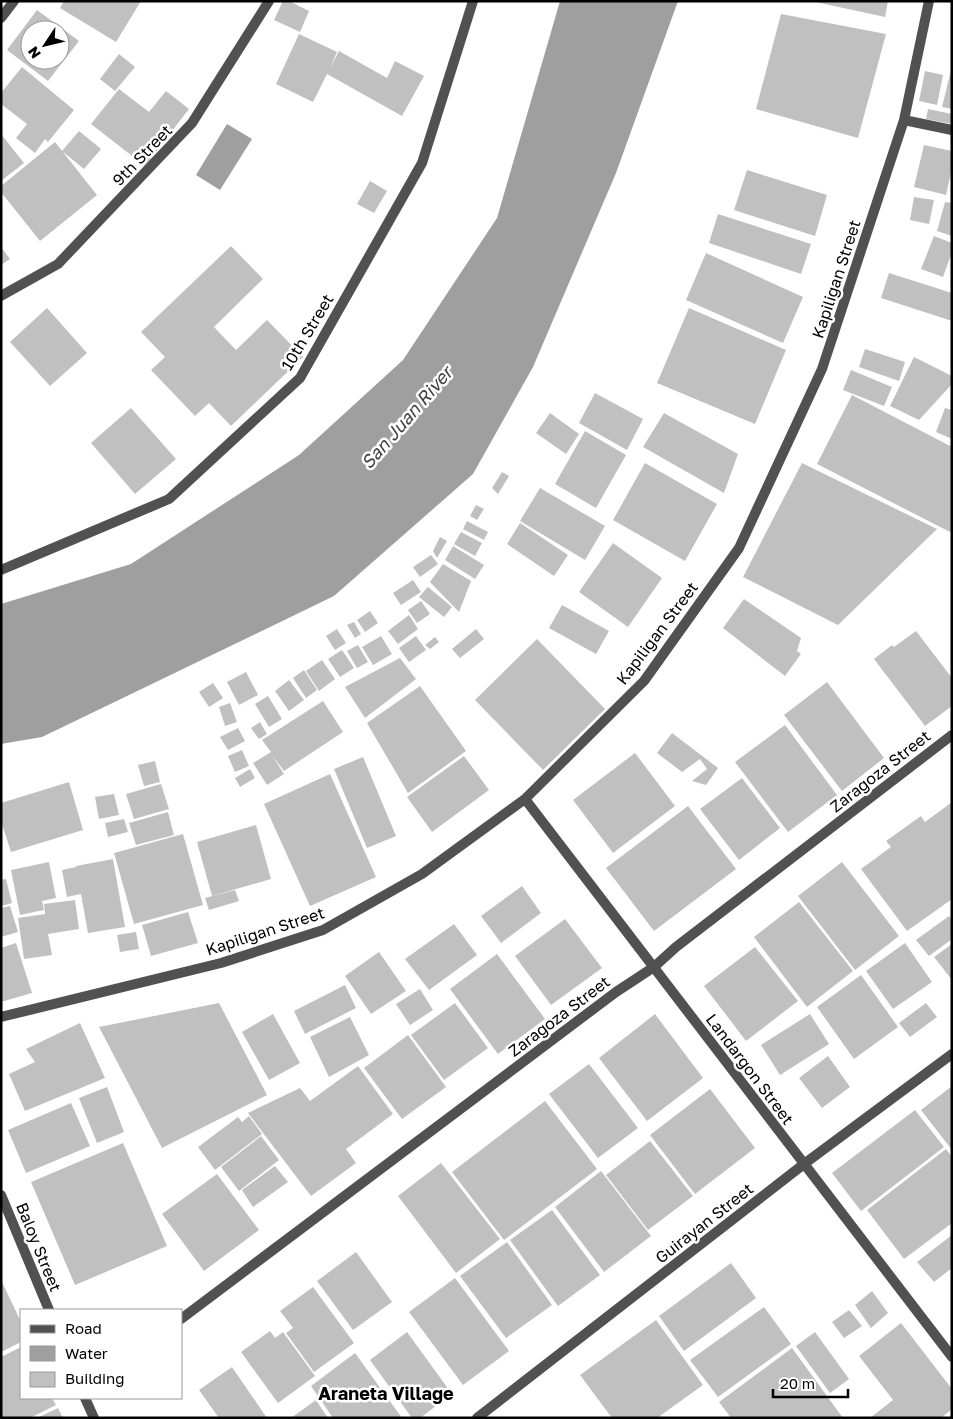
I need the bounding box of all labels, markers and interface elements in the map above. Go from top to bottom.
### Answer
north arrow [20,20,70,70]
text: N [24,44,44,62]
street label: 9th Street [108,120,176,190]
street label: Kapiligan Street [807,217,865,341]
street label: 10th Street [276,290,338,374]
water label: San Juan River [356,360,459,473]
street label: Kapiligan Street [612,578,702,688]
street label: Zaragoza Street [826,726,934,816]
street label: Kapiligan Street [203,902,327,960]
street label: Zaragoza Street [504,971,614,1061]
street label: Landargon Street [702,1010,798,1128]
street label: Guirayan Street [651,1179,757,1267]
street label: Baloy Street [12,1200,66,1294]
legend [20,1309,182,1399]
text: Road [65,1319,102,1337]
text: Water [65,1344,108,1362]
scale bar [773,1366,848,1398]
text: Building [65,1369,125,1387]
text: 20 m [780,1374,815,1392]
district label: Araneta Village [318,1382,454,1404]

